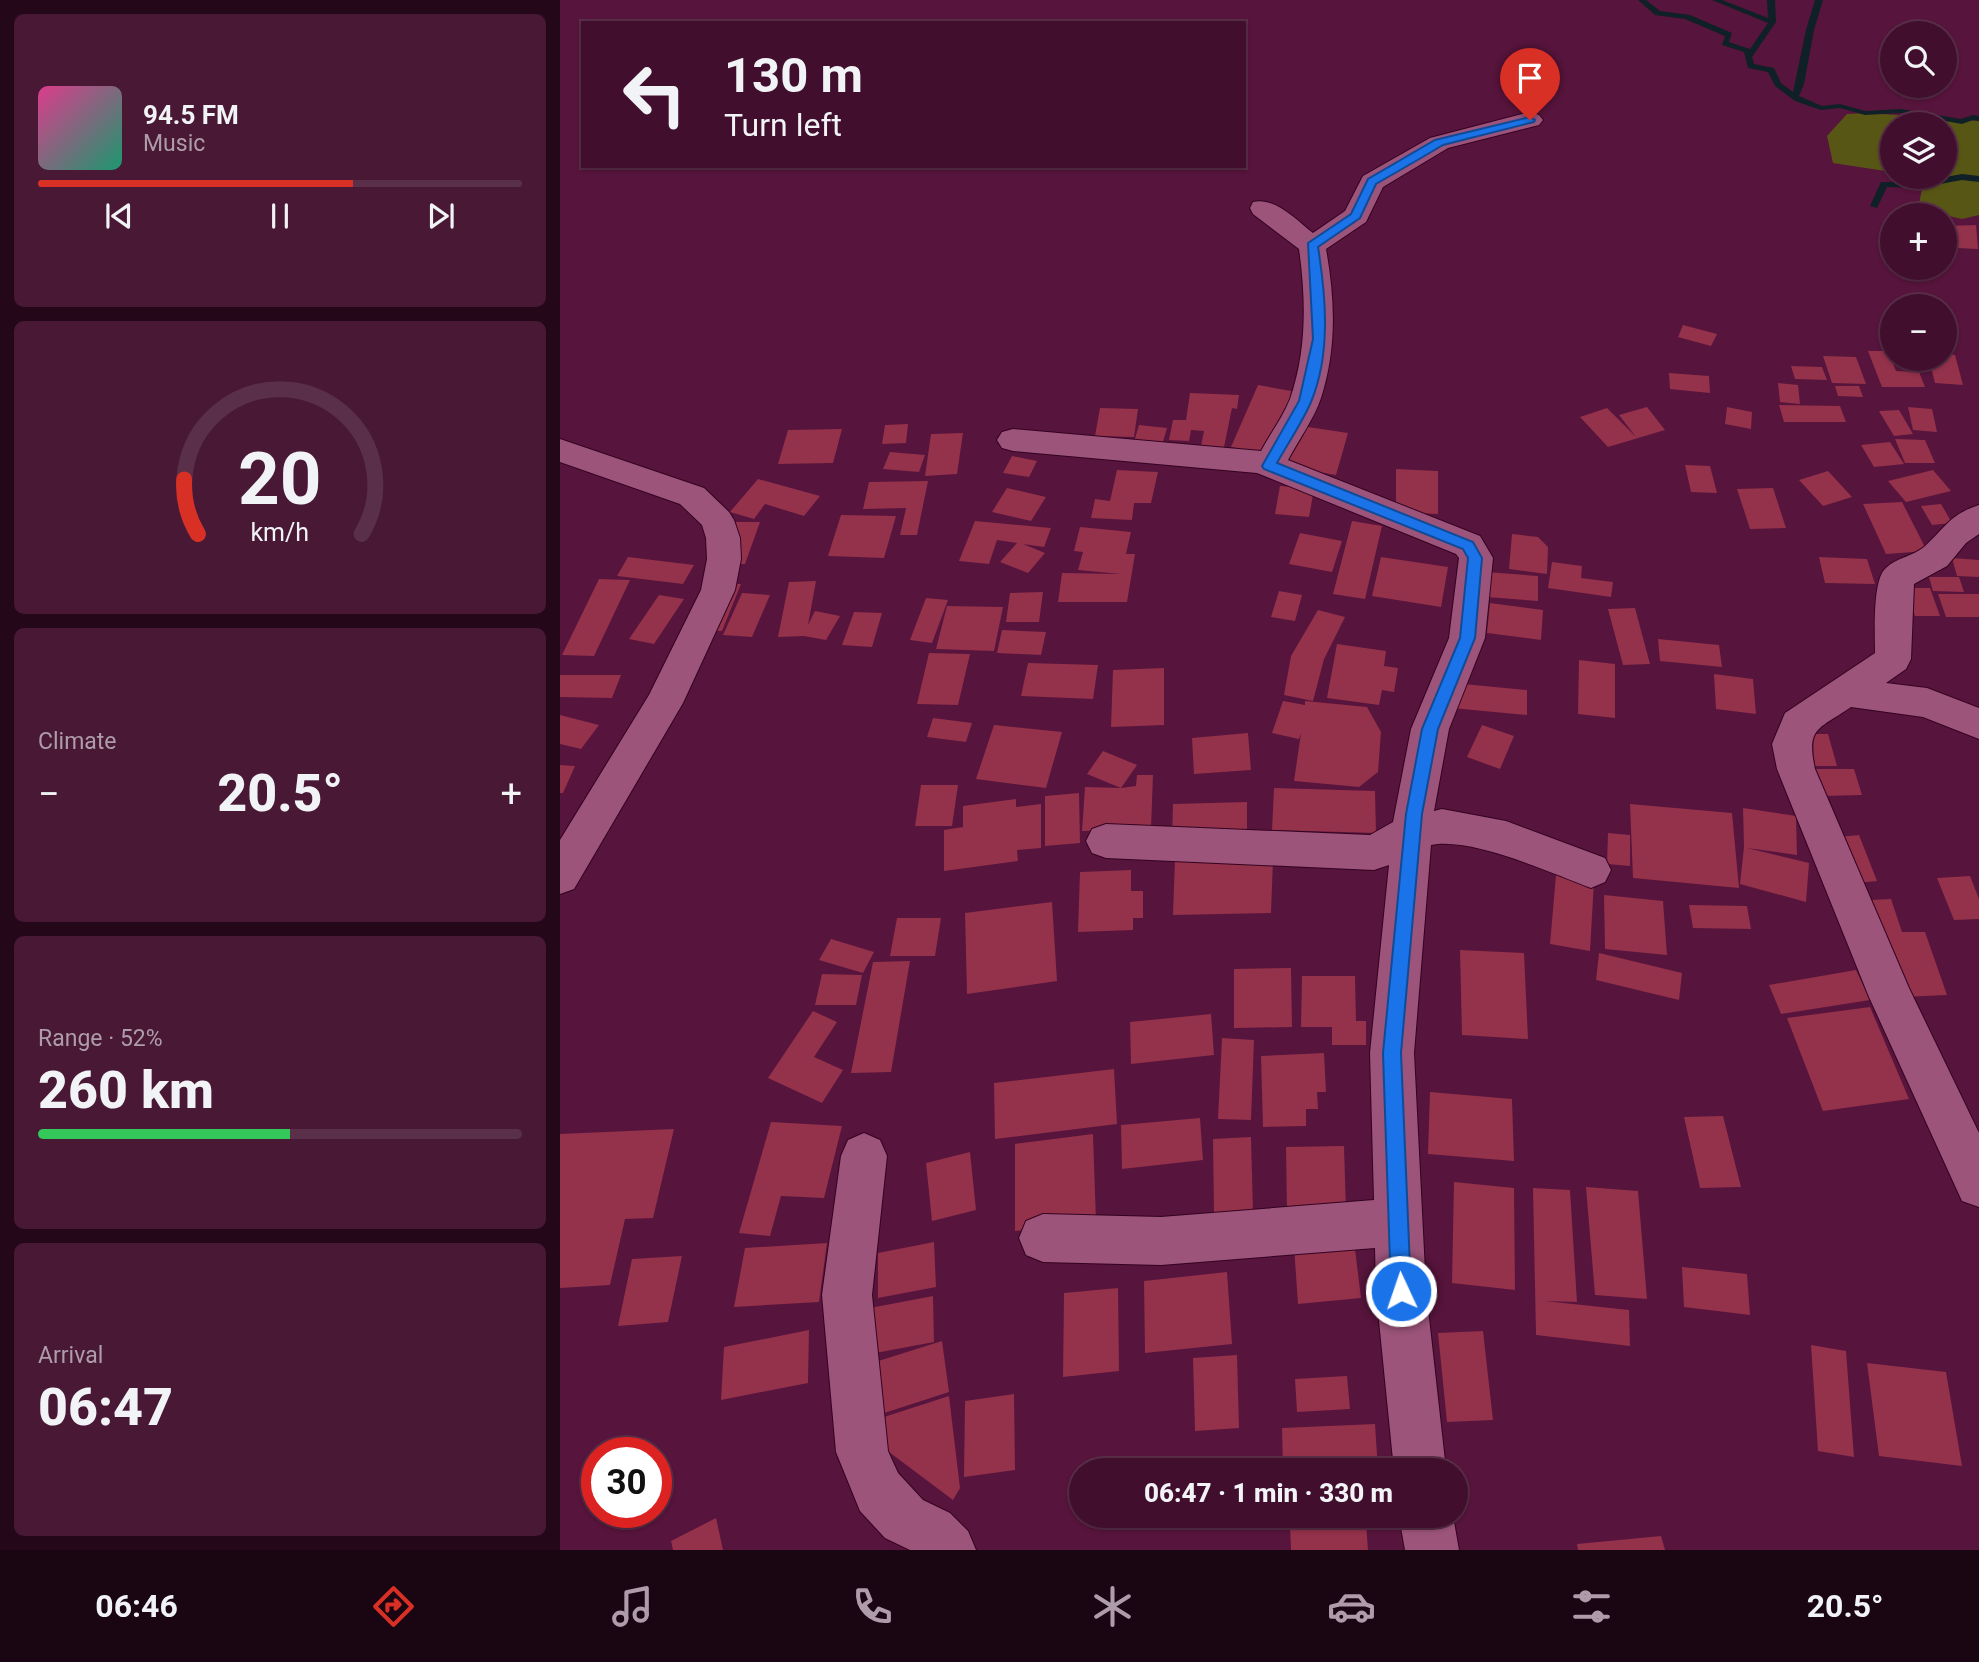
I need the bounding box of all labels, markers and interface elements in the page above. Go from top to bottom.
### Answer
map controls [1880,21,1957,371]
button: search [1880,21,1957,98]
text: 130 m [724,47,863,104]
pin [1500,48,1560,120]
icon: left [609,49,700,140]
icon: arrive [1511,59,1549,97]
text: 94.5 FM [143,100,239,130]
text: Turn left [724,106,842,144]
button: layers [1880,112,1957,189]
text: Music [143,130,205,157]
icon: previous [100,197,138,235]
icon: pause [261,197,299,235]
icon: next [422,197,460,235]
button: + [1880,203,1957,280]
button: − [1880,294,1957,371]
text: 20 [238,436,322,522]
text: km/h [251,518,309,547]
text: Climate [38,728,117,755]
text: 20.5° [217,763,343,824]
text: − [38,772,60,816]
text: + [500,772,522,816]
text: Range · 52% [38,1025,163,1052]
text: 260 km [38,1060,214,1121]
position arrow [1364,1254,1438,1328]
text: Arrival [38,1342,103,1369]
text: 06:47 [38,1377,173,1438]
speed limit sign: 30 [581,1437,672,1528]
text: 06:47 · 1 min · 330 m [1144,1478,1393,1508]
icon: directions [369,1582,418,1631]
icon: music [608,1582,657,1631]
icon: phone [848,1582,897,1631]
icon: climate [1088,1582,1137,1631]
icon: car [1327,1582,1376,1631]
icon: filters [1567,1582,1616,1631]
text: 06:46 [95,1587,178,1625]
text: 20.5° [1807,1587,1884,1625]

